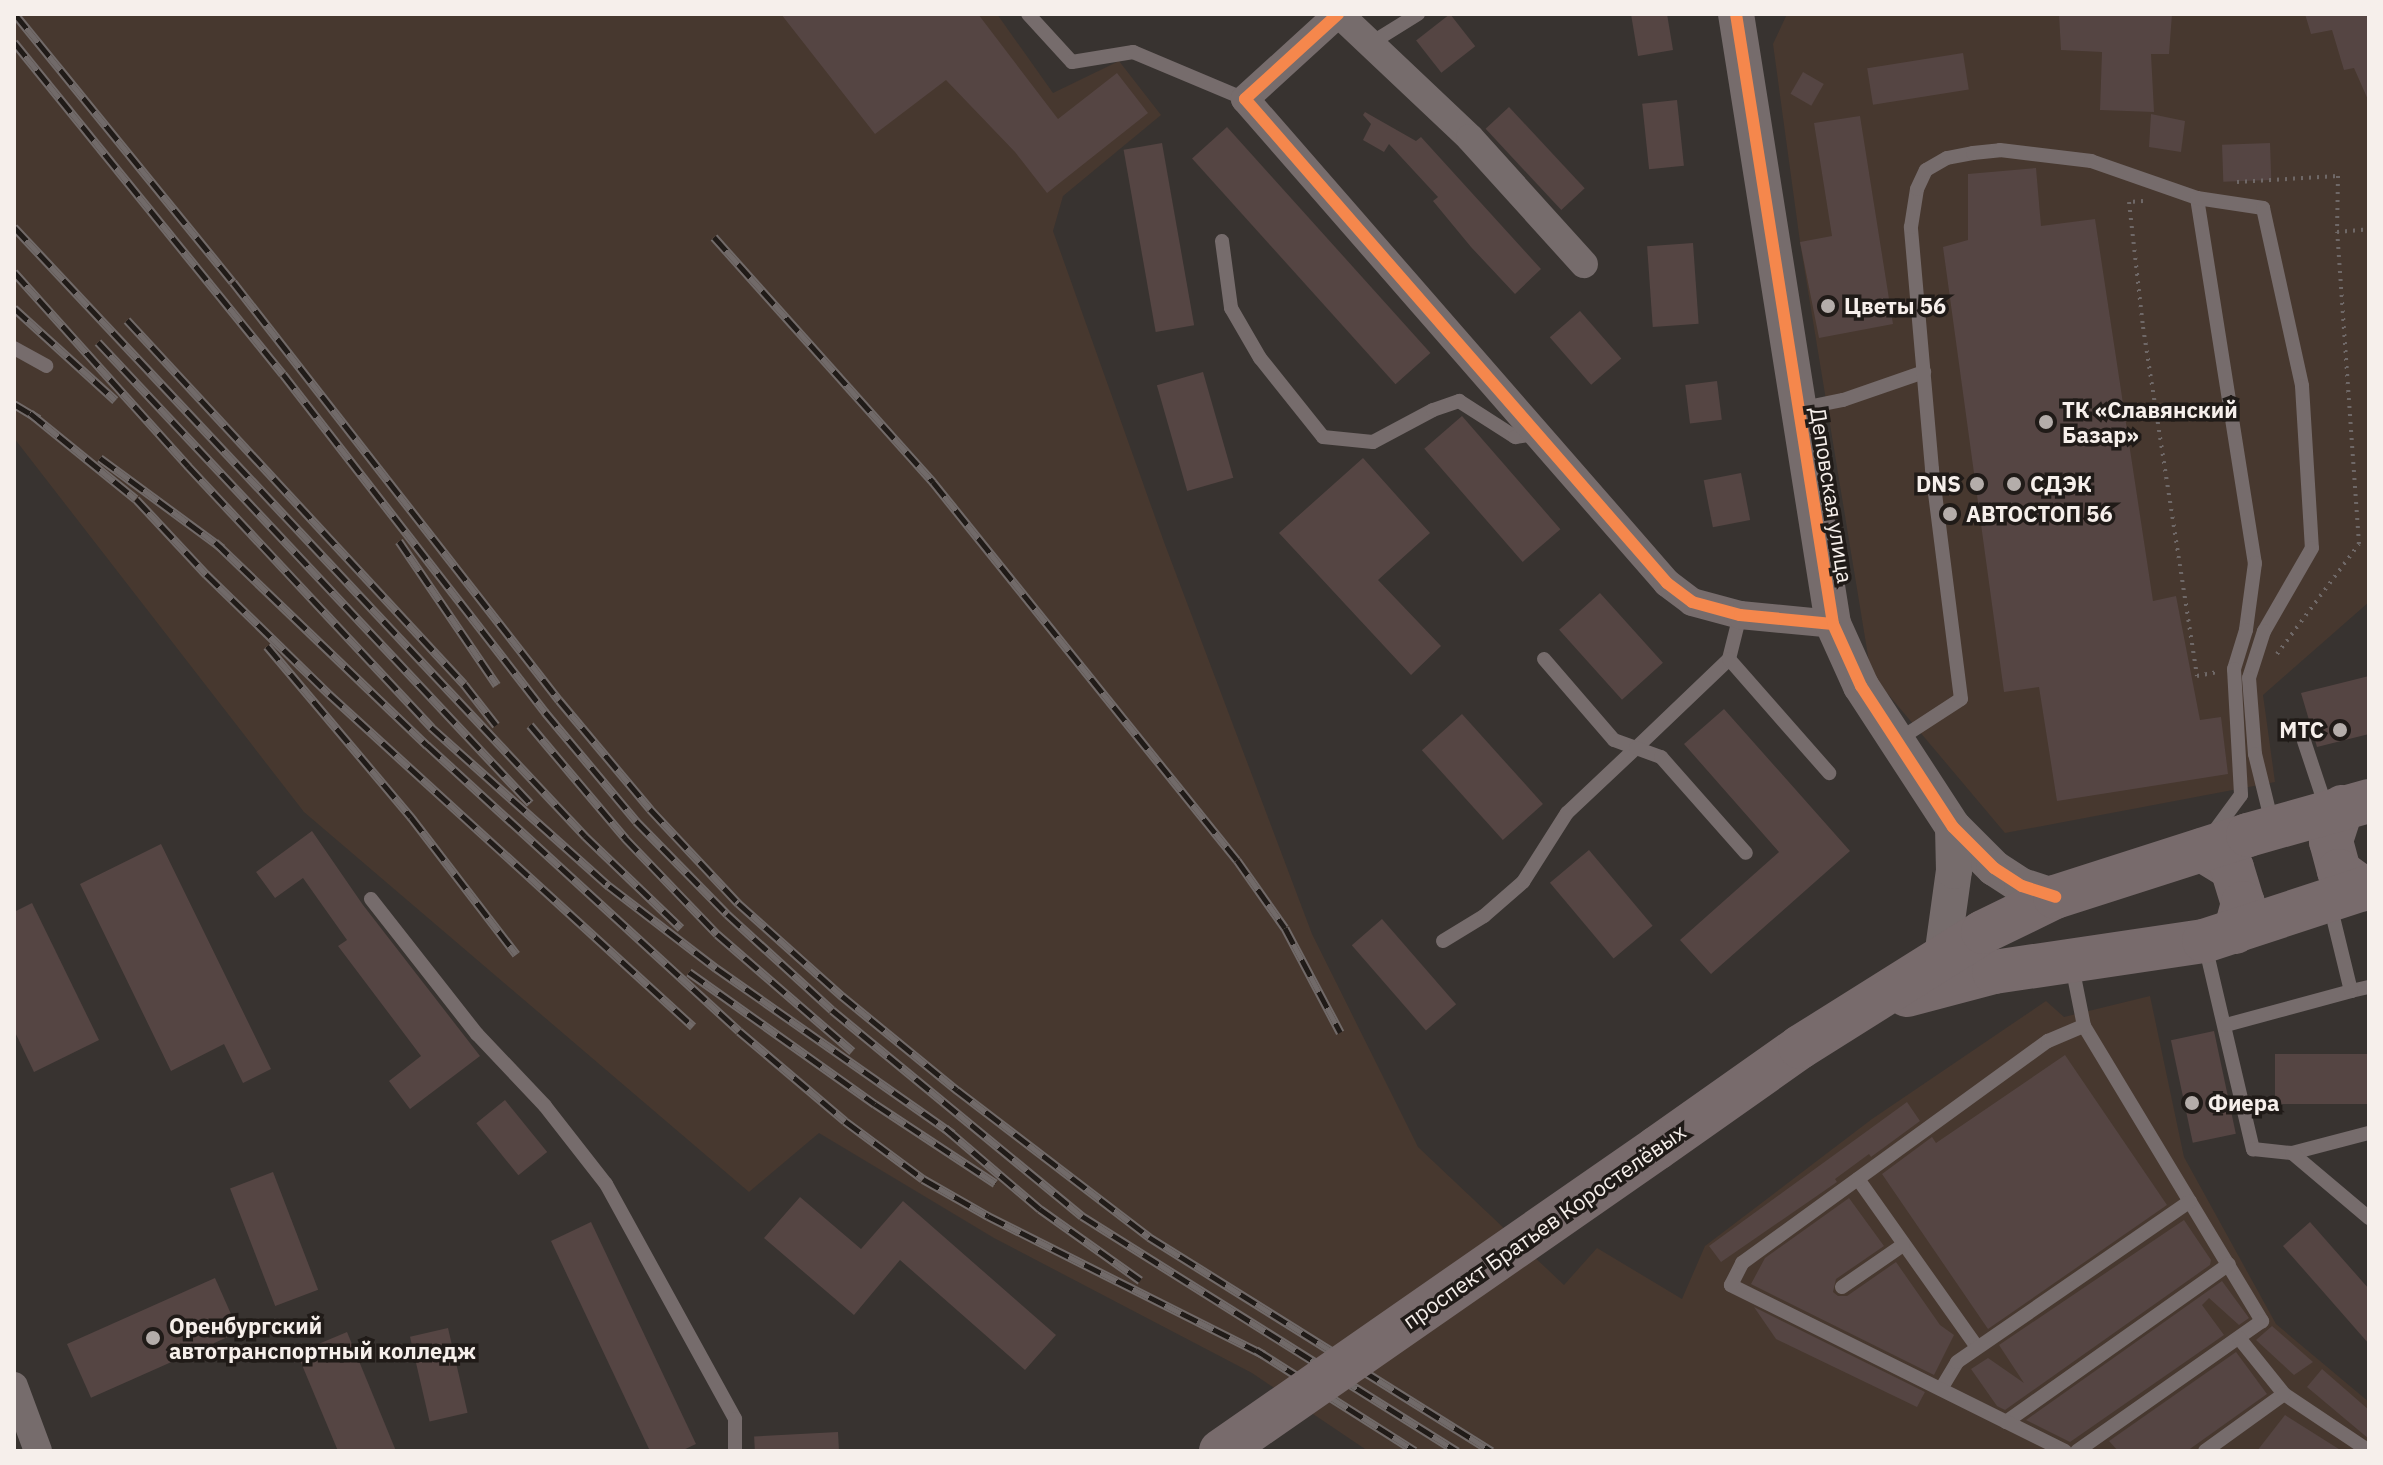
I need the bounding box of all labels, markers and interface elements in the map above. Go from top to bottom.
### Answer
place label: Цветы 56 [1844,293,1946,319]
marker: Цветы 56 [1819,297,1837,315]
place label: ТК «Славянский Базар» [2062,396,2238,448]
street label: Деповская улица [1805,405,1859,585]
marker: ТК «Славянский Базар» [2037,413,2055,431]
place label: DNS [1916,471,1961,497]
place label: СДЭК [2030,471,2092,497]
marker: DNS [1968,475,1986,493]
marker: СДЭК [2005,475,2023,493]
place label: АВТОСТОП 56 [1966,501,2113,527]
marker: АВТОСТОП 56 [1941,505,1959,523]
place label: МТС [2279,717,2324,743]
marker: МТС [2331,721,2349,739]
place label: Фиера [2208,1090,2280,1116]
marker: Фиера [2183,1094,2201,1112]
street label: проспект Братьев Коростелёвых [1398,1118,1690,1334]
place label: Оренбургский автотранспортный колледж [169,1312,476,1364]
marker: Оренбургский автотранспортный колледж [144,1329,162,1347]

